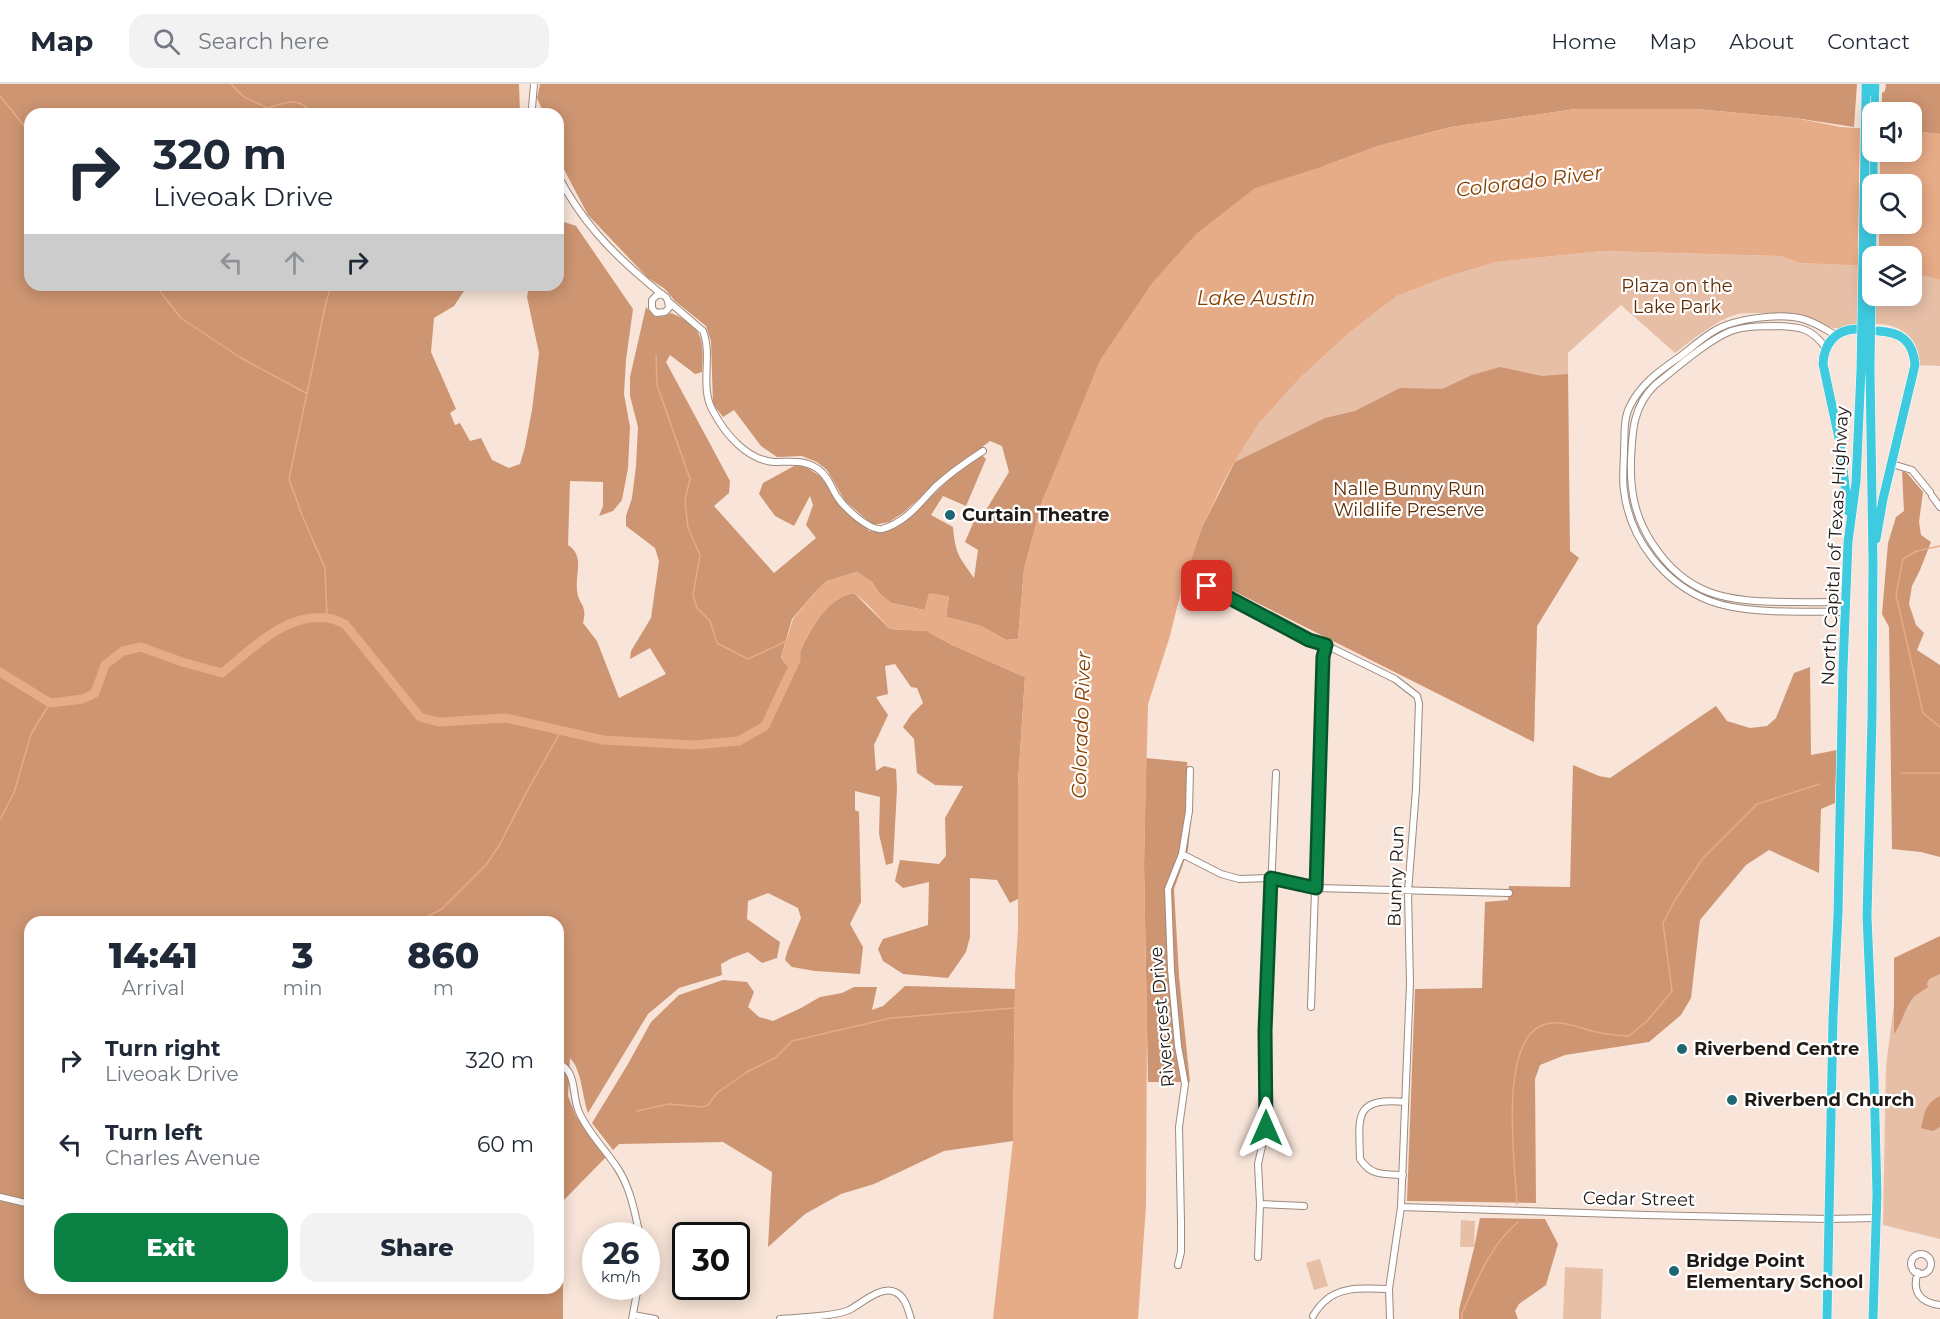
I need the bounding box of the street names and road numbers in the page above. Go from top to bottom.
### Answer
street label: North Capital of Texas Highway [1817,405,1853,686]
street label: Bunny Run [1383,825,1409,927]
street label: Rivercrest Drive [1145,946,1179,1088]
street label: Cedar Street [1583,1187,1695,1211]

